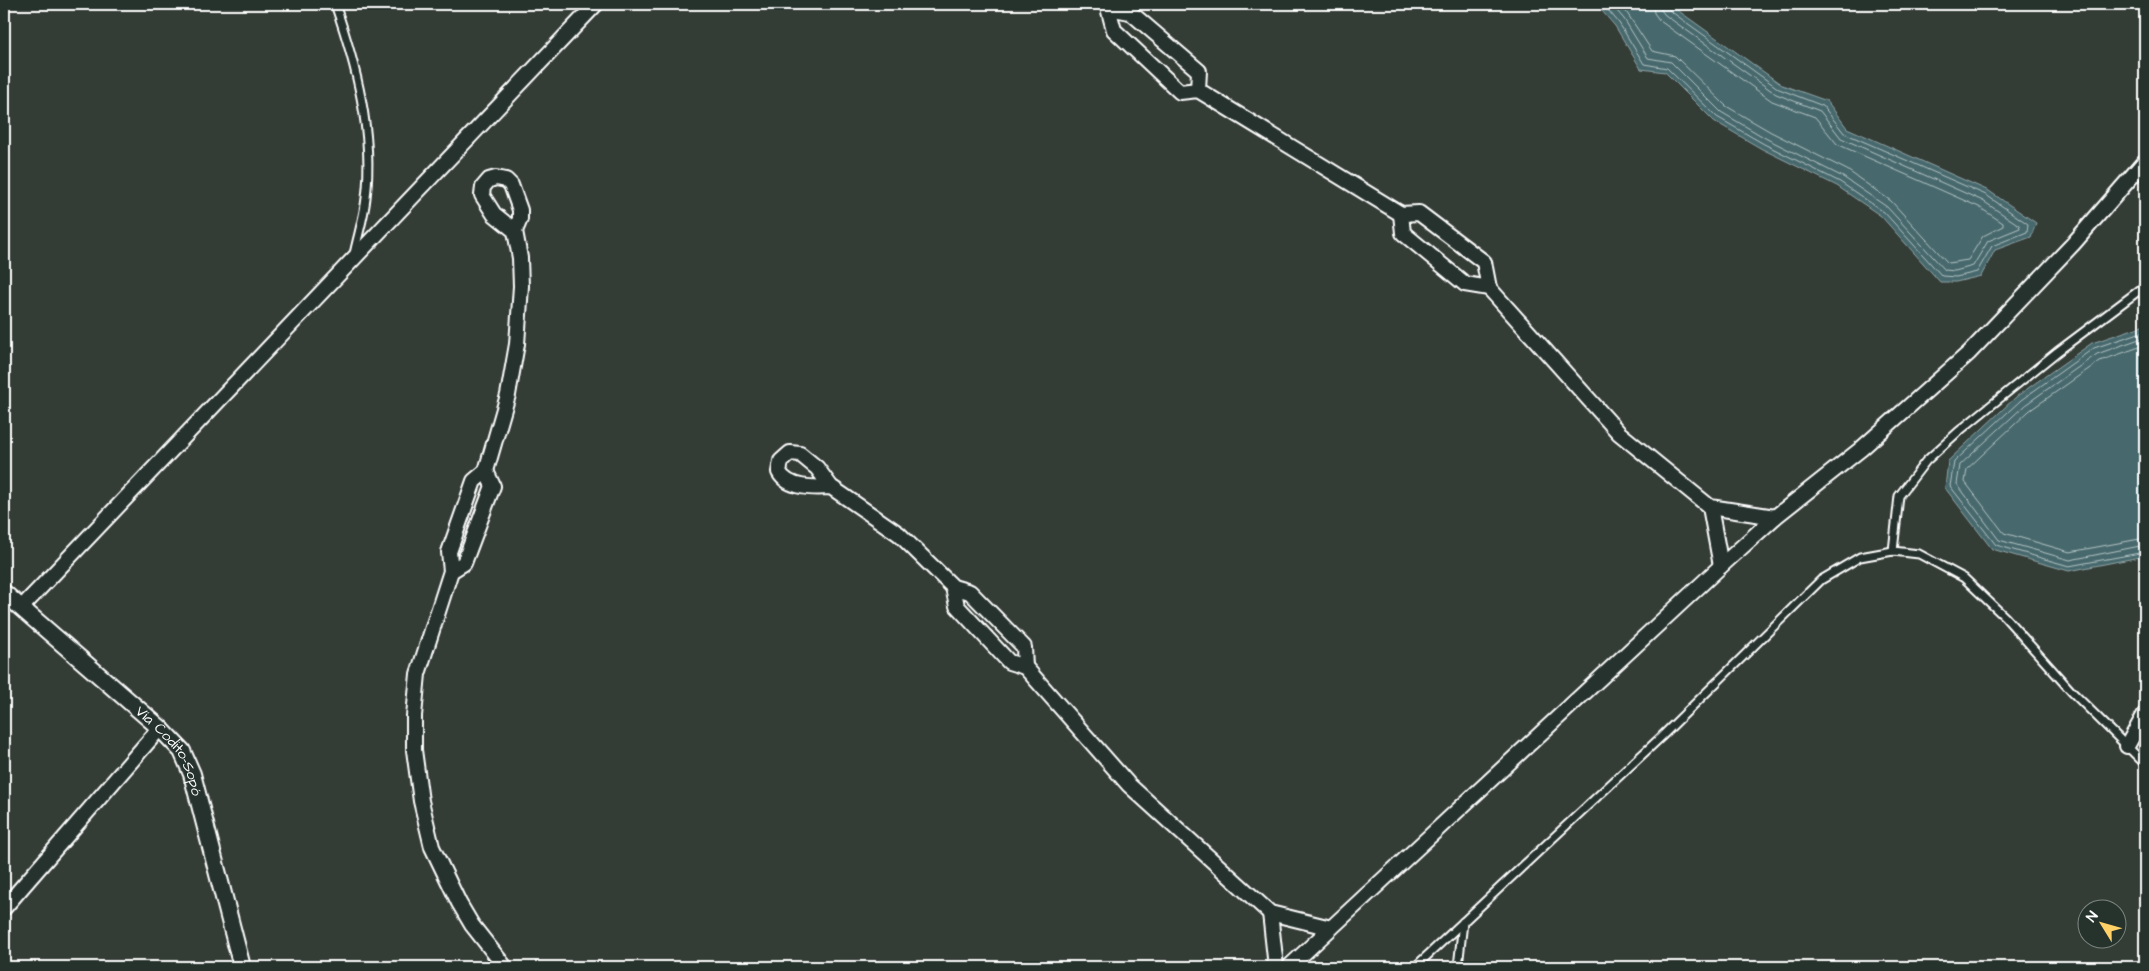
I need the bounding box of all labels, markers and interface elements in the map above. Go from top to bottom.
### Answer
street label: Vía Codito-Sopó [130,701,207,799]
north arrow [2076,898,2126,948]
text: N [2082,907,2103,926]

